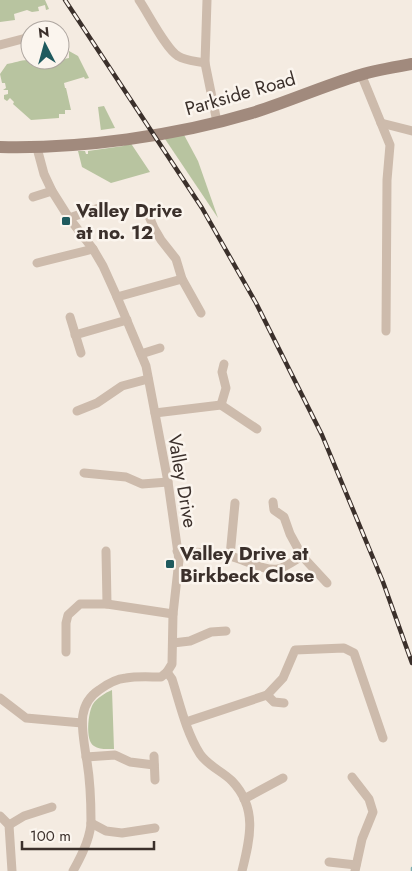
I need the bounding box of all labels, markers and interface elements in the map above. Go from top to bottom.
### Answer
north arrow [20,20,70,70]
text: N [37,22,50,43]
street label: Parkside Road [182,65,299,122]
place label: Valley Drive at no. 12 [75,197,182,246]
marker: Valley Drive at no. 12 [60,215,72,227]
street label: Valley Drive [161,432,204,530]
place label: Valley Drive at Birkbeck Close [179,540,315,589]
marker: Valley Drive at Birkbeck Close [164,558,176,570]
scale bar [22,818,155,850]
text: 100 m [30,825,71,847]

